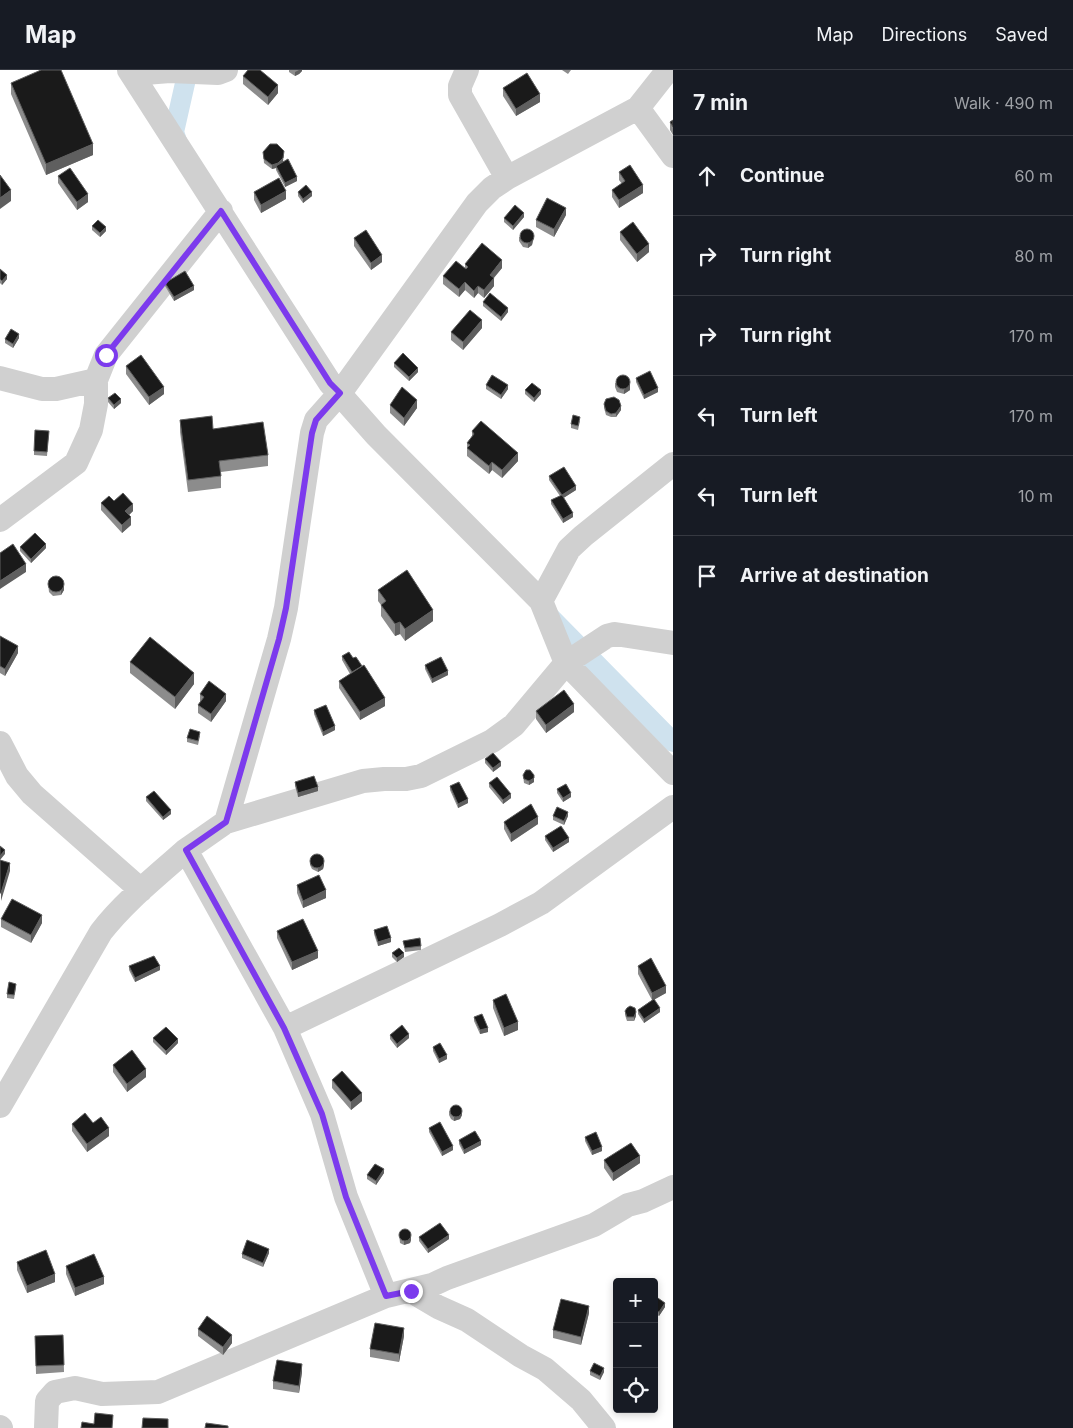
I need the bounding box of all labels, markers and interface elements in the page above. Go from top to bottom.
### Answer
text: Map [25,20,76,49]
text: Map [816,24,854,45]
text: Directions [882,24,967,45]
text: Saved [995,24,1048,45]
text: 7 min [693,90,748,115]
text: Walk · 490 m [954,93,1053,113]
icon: ahead [693,162,721,190]
text: Continue [740,164,825,187]
text: 60 m [1014,166,1053,186]
icon: right [693,242,721,270]
text: Turn right [740,244,831,267]
text: 80 m [1014,246,1053,266]
icon: right [693,322,721,350]
text: Turn right [740,324,831,347]
text: 170 m [1009,326,1053,346]
route start [95,344,118,367]
icon: left [693,402,721,430]
text: Turn left [740,404,818,427]
text: 170 m [1009,406,1053,426]
icon: left [693,482,721,510]
text: Turn left [740,484,818,507]
text: 10 m [1018,486,1053,506]
icon: arrive [693,562,721,590]
text: Arrive at destination [740,564,929,587]
map controls [613,1278,658,1413]
button: + [613,1278,658,1323]
route end [400,1280,423,1303]
button: − [613,1323,658,1368]
button: locate [613,1368,658,1413]

